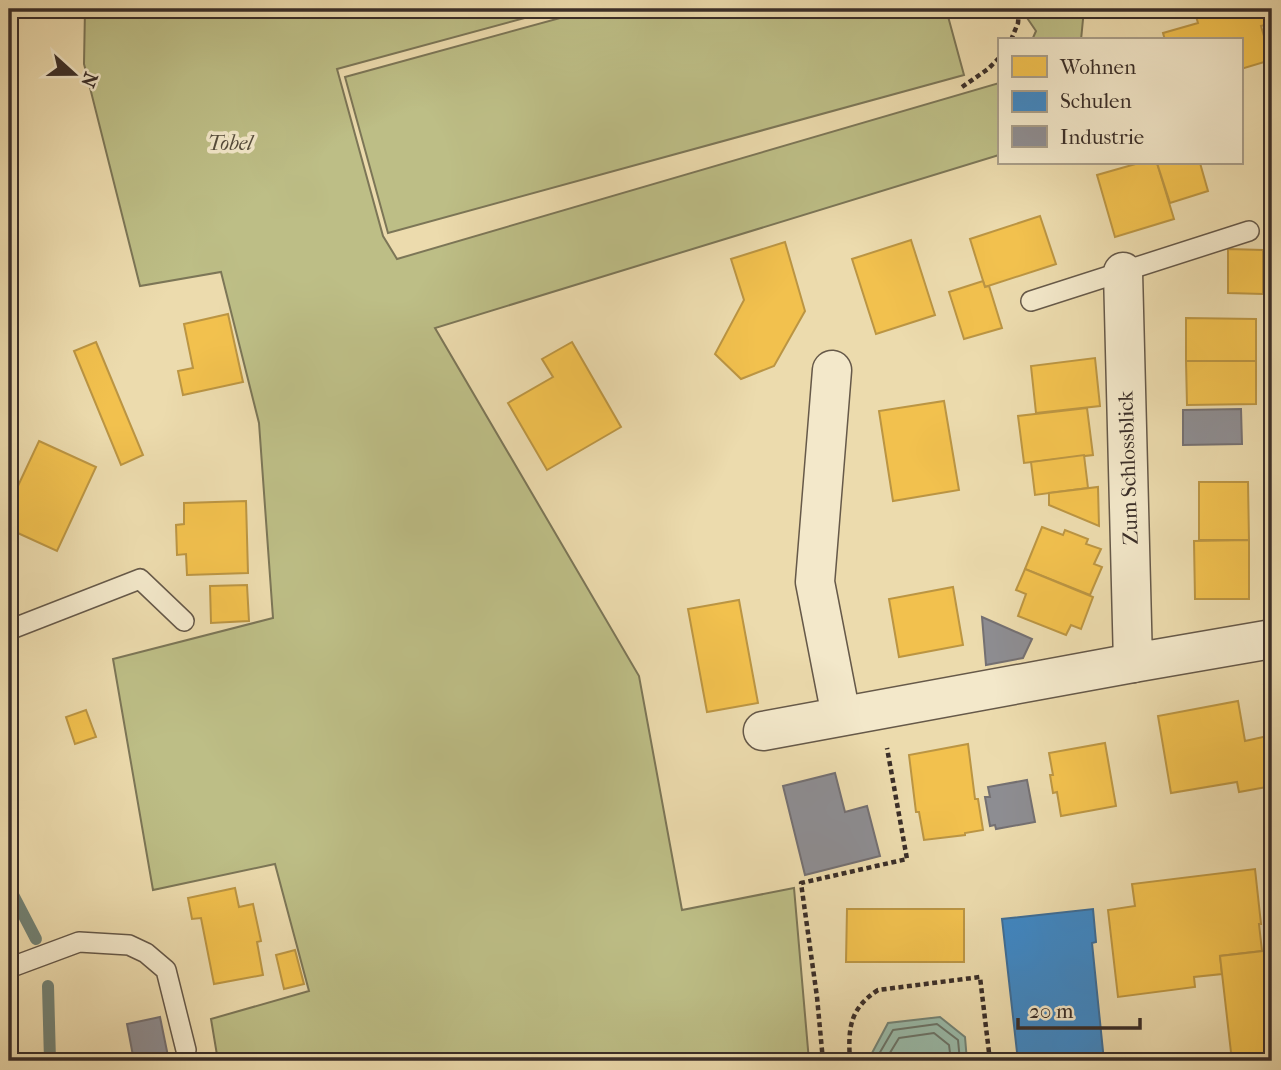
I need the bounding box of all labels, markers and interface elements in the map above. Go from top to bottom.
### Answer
north arrow [38,38,108,108]
legend [998,38,1242,164]
text: Wohnen [1059,55,1136,79]
text: N [76,69,102,91]
text: Schulen [1060,89,1132,113]
text: Industrie [1060,125,1144,149]
park label: Tobel [208,131,255,155]
street label: Zum Schlossblick [1113,390,1143,546]
scale bar [1018,986,1141,1030]
text: 20 m [1029,999,1074,1023]

